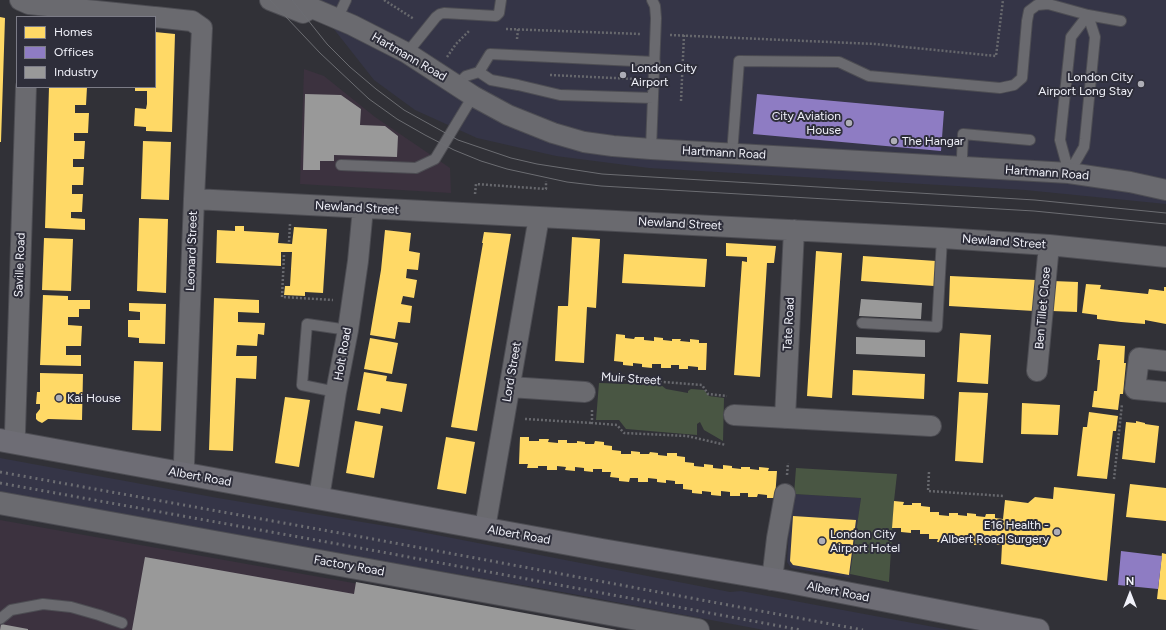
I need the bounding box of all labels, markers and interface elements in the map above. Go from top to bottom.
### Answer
legend [16,16,156,88]
text: Homes [54,25,92,39]
street label: Hartmann Road [369,30,449,84]
text: Offices [54,45,94,59]
place label: London City Airport [631,61,697,89]
text: Industry [54,65,98,79]
marker: London City Airport [618,70,628,80]
place label: London City Airport Long Stay [1038,70,1133,98]
marker: London City Airport Long Stay [1136,79,1146,89]
place label: City Aviation House [772,109,841,137]
marker: City Aviation House [844,118,854,128]
place label: The Hangar [902,134,964,148]
marker: The Hangar [889,136,899,146]
street label: Hartmann Road [682,144,766,162]
street label: Hartmann Road [1005,163,1089,183]
street label: Newland Street [315,199,399,217]
street label: Leonard Street [183,211,201,291]
street label: Newland Street [638,215,722,233]
street label: Saville Road [12,232,28,298]
street label: Newland Street [962,232,1046,252]
street label: Ben Tillet Close [1032,266,1054,350]
street label: Tate Road [780,297,798,351]
street label: Holt Road [331,326,355,382]
street label: Lord Street [500,341,524,403]
street label: Muir Street [600,370,662,388]
place label: Kai House [67,391,121,405]
marker: Kai House [54,393,64,403]
street label: Albert Road [167,464,233,490]
place label: E16 Health - Albert Road Surgery [940,518,1049,546]
street label: Albert Road [486,522,552,548]
place label: London City Airport Hotel [830,527,900,555]
marker: E16 Health - Albert Road Surgery [1052,527,1062,537]
marker: London City Airport Hotel [817,536,827,546]
street label: Factory Road [313,553,385,579]
north arrow [1110,574,1150,614]
text: N [1126,575,1134,588]
street label: Albert Road [805,579,871,605]

